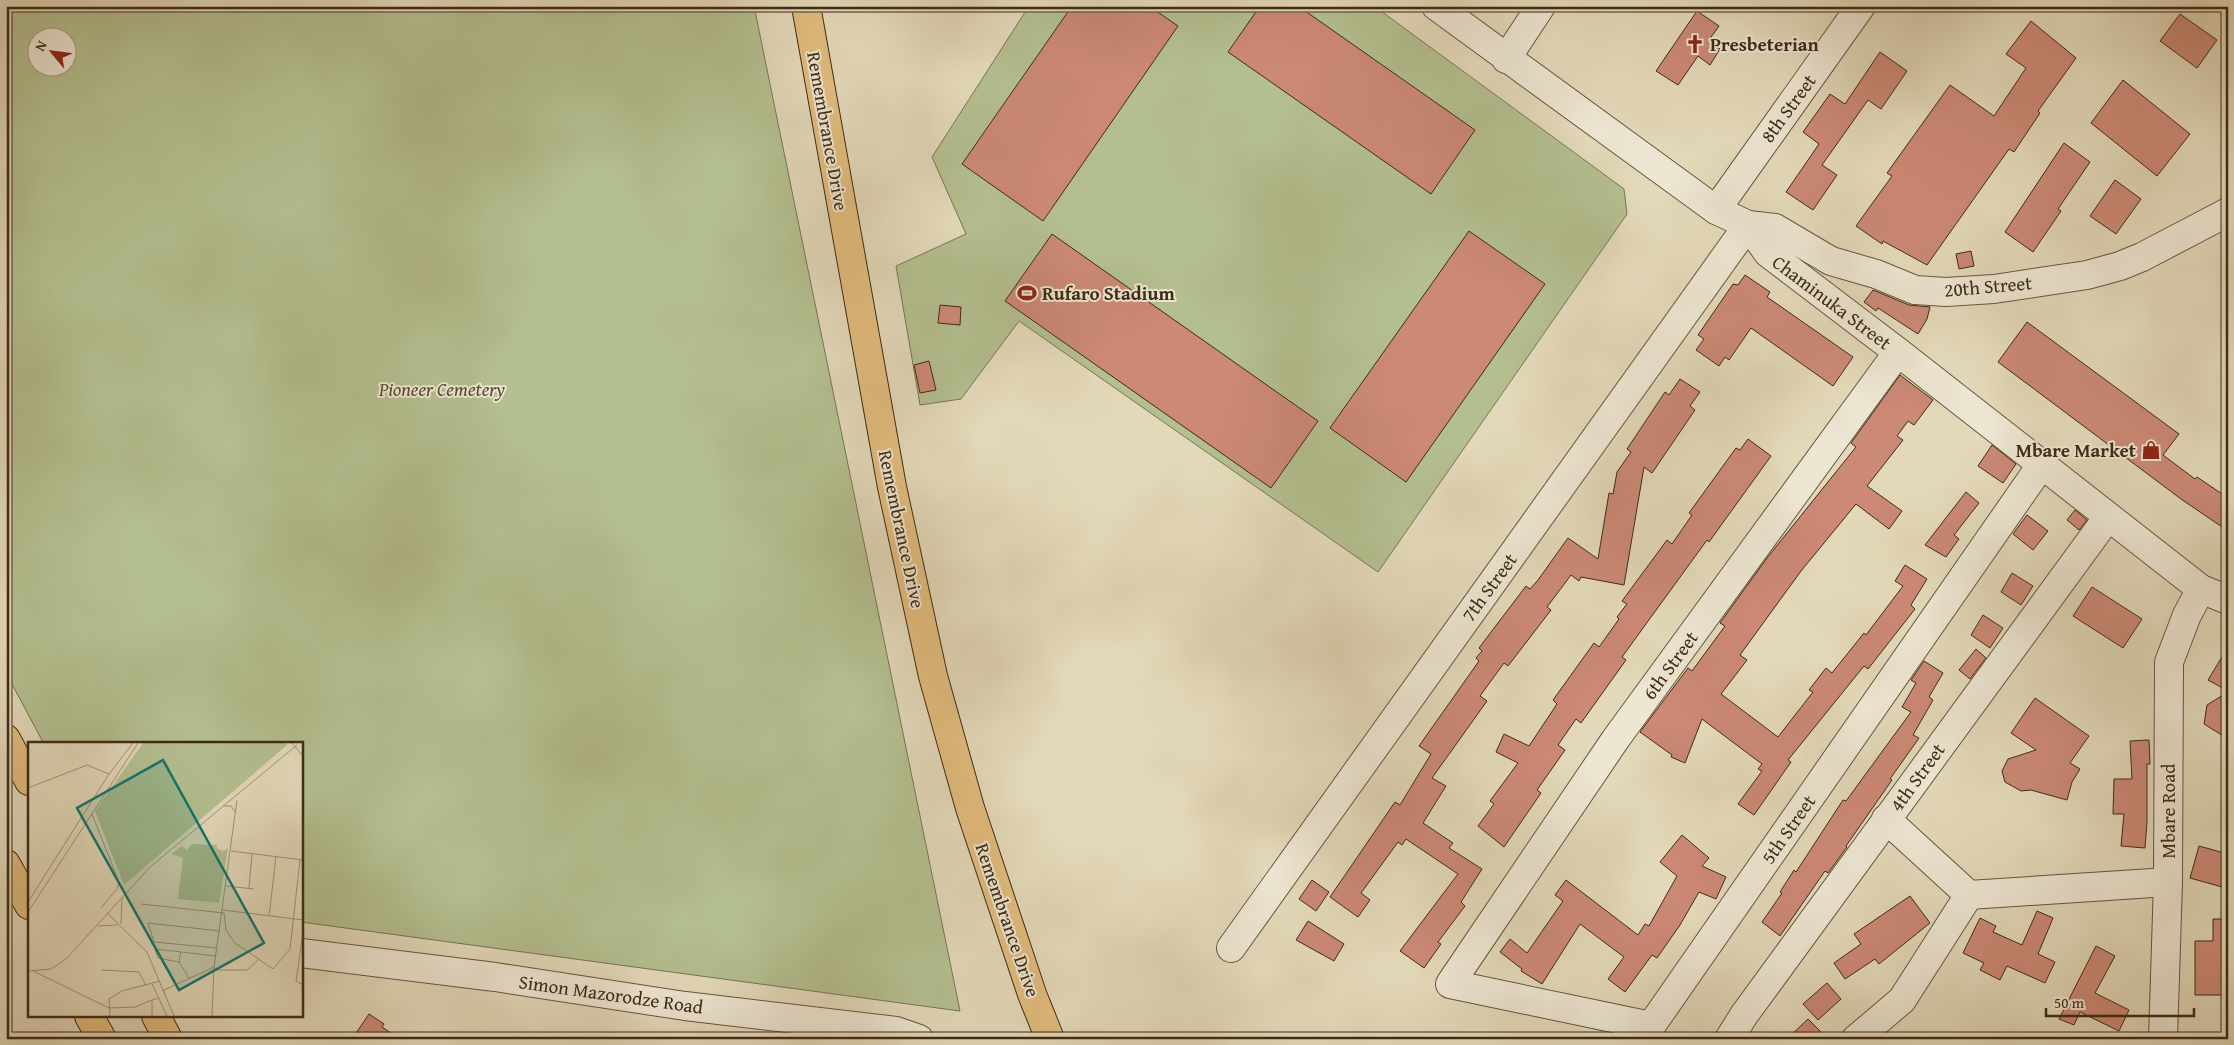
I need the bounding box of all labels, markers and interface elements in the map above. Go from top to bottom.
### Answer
north arrow [28,28,78,78]
place label: Presbeterian [1710,30,1820,58]
church icon: Presbeterian [1684,33,1706,55]
text: N [30,36,52,55]
street label: Remembrance Drive [800,49,856,213]
street label: 8th Street [1754,68,1823,148]
street label: Chaminuka Street [1767,248,1898,356]
street label: 20th Street [1943,268,2033,304]
place label: Rufaro Stadium [1042,279,1175,307]
sports icon: Rufaro Stadium [1016,282,1038,304]
park label: Pioneer Cemetery [378,375,505,403]
place label: Mbare Market [2016,436,2137,464]
shop icon: Mbare Market [2140,439,2162,461]
street label: Remembrance Drive [872,447,932,611]
street label: 7th Street [1455,547,1524,627]
street label: 6th Street [1636,625,1705,705]
street label: 4th Street [1883,737,1952,817]
inset map [28,742,302,1018]
street label: Mbare Road [2154,763,2182,858]
street label: 5th Street [1754,788,1822,869]
street label: Remembrance Drive [969,839,1047,1001]
street label: Simon Mazorodze Road [517,967,706,1021]
scale bar [2046,985,2194,1017]
text: 50 m [2054,992,2085,1013]

